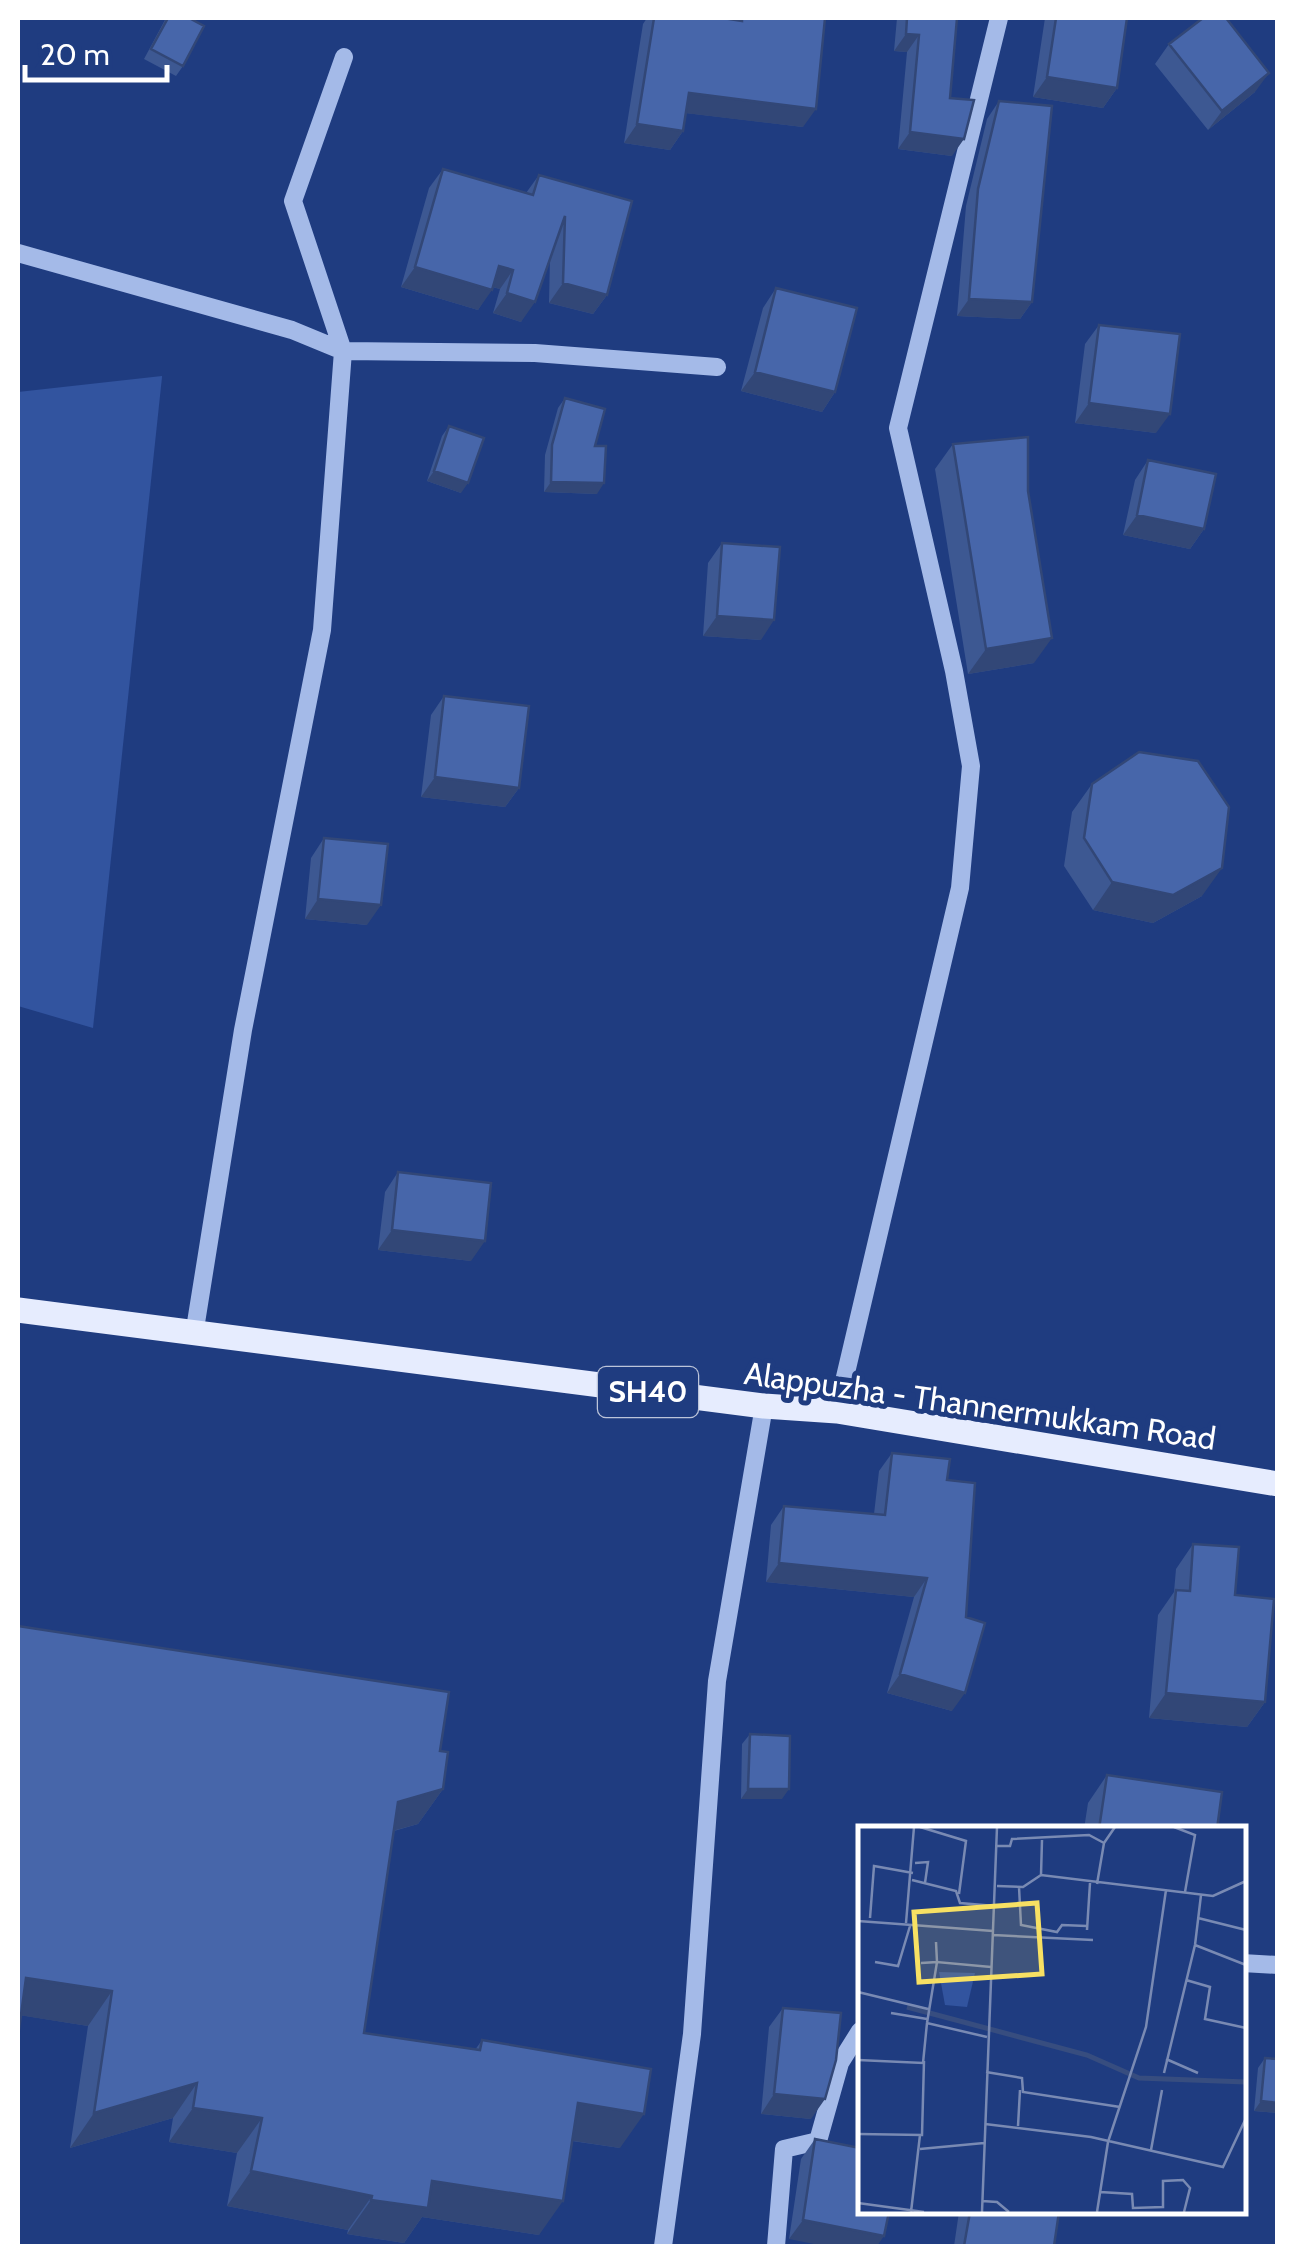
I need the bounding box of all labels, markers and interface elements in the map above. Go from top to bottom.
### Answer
scale bar [25,20,168,82]
text: 20 m [40,36,110,73]
street label: Alappuzha - Thannermukkam Road [742,1353,1218,1458]
road number: SH40 [598,1367,698,1417]
inset map [858,1826,1245,2214]

